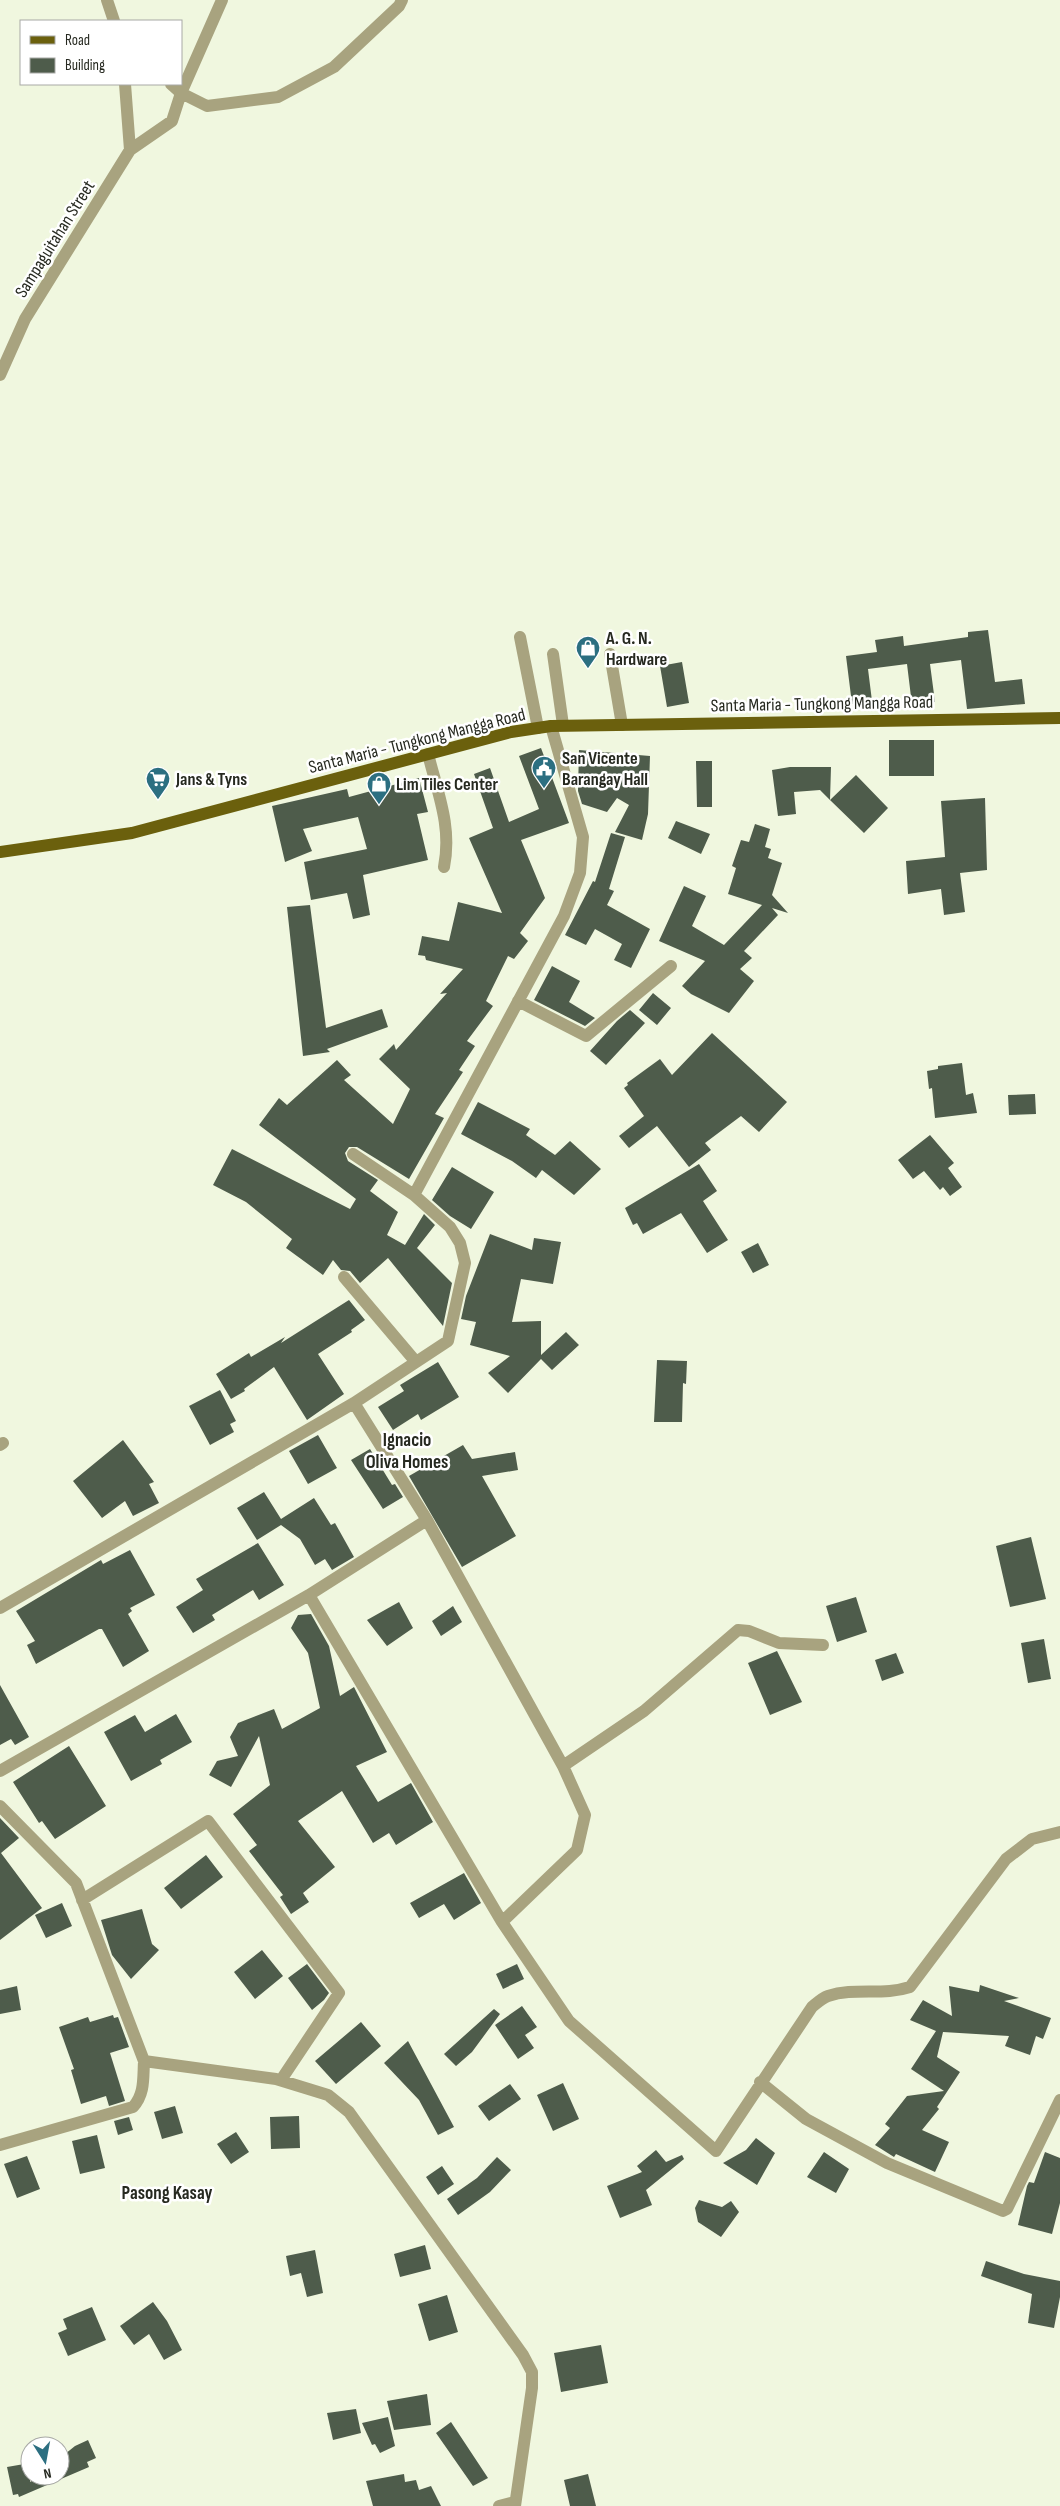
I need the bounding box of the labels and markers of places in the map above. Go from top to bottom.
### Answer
place label: A. G. N. Hardware [605,628,667,670]
shop icon: A. G. N. Hardware [575,635,601,669]
place label: San Vicente Barangay Hall [562,748,648,790]
public building icon: San Vicente Barangay Hall [531,755,557,789]
supermarket icon: Jans & Tyns [145,766,171,800]
place label: Jans & Tyns [175,769,247,790]
shop icon: Lim Tiles Center [366,771,392,805]
place label: Lim Tiles Center [396,774,498,795]

